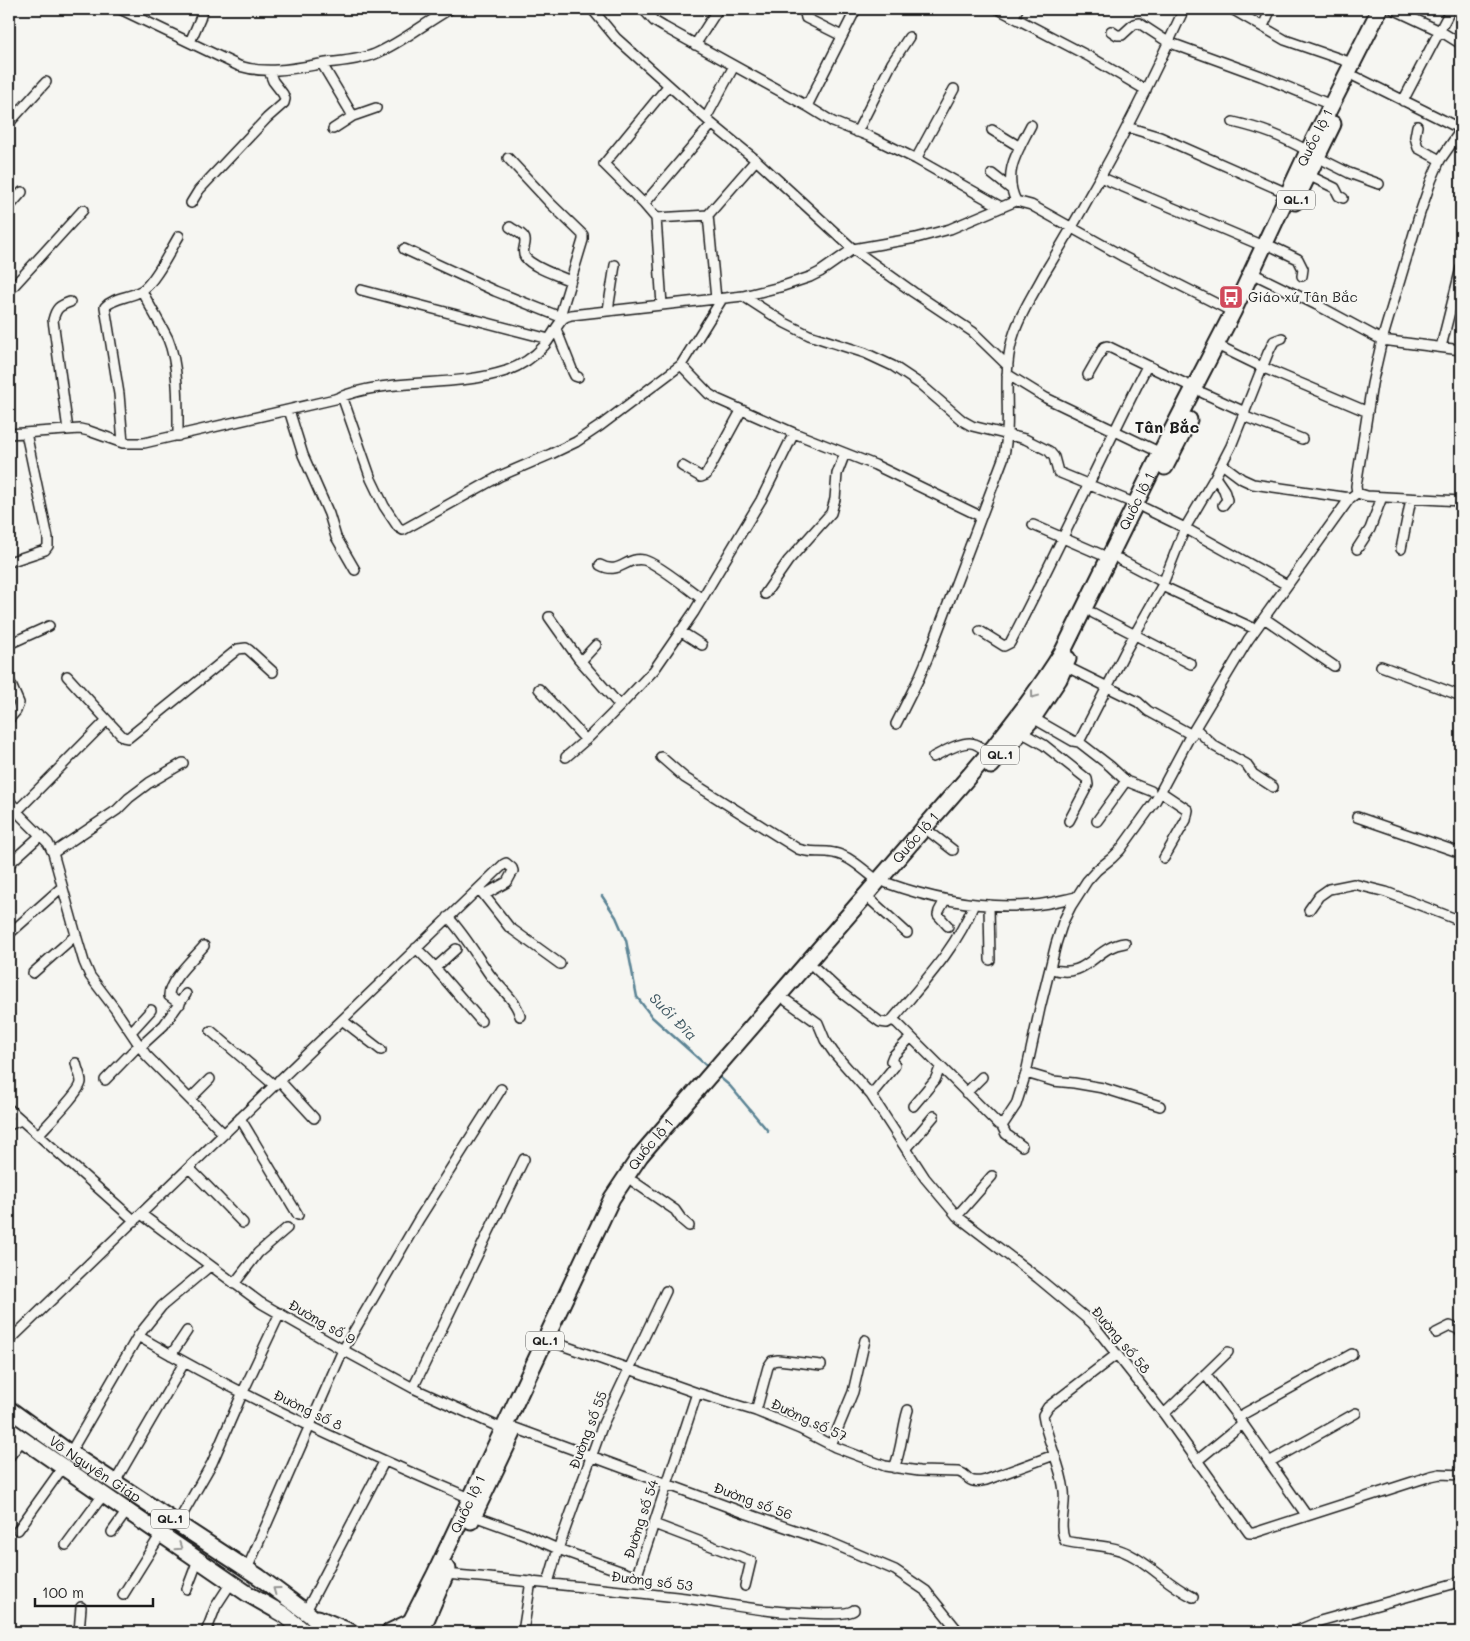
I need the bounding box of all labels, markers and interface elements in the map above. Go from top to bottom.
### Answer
street label: Quốc lộ 1 [1292,105,1337,170]
road number: QL.1 [1277,190,1315,210]
bus stop icon: Giáo xứ Tân Bắc [1218,284,1244,310]
place label: Giáo xứ Tân Bắc [1248,287,1358,306]
district label: Tân Bắc [1135,416,1199,437]
street label: Quốc lộ 1 [1114,469,1159,533]
one-way arrow [1031,689,1040,699]
road number: QL.1 [981,746,1019,764]
street label: Quốc lộ 1 [888,808,943,867]
water label: Suối Đĩa [645,988,702,1045]
street label: Quốc lộ 1 [623,1114,677,1174]
street label: Đường số 9 [285,1295,359,1348]
street label: Đường số 58 [1088,1302,1155,1377]
road number: QL.1 [526,1332,564,1350]
street label: Đường số 8 [271,1385,346,1434]
street label: Đường số 55 [564,1388,611,1472]
street label: Đường số 57 [768,1394,851,1446]
street label: Võ Nguyên Giáp [45,1431,145,1506]
street label: Quốc lộ 1 [446,1472,489,1536]
street label: Đường số 54 [619,1476,663,1561]
street label: Đường số 56 [711,1477,795,1524]
road number: QL.1 [151,1510,189,1528]
one-way arrow [174,1540,183,1550]
street label: Đường số 53 [610,1566,694,1595]
scale bar [35,1576,152,1608]
text: 100 m [42,1582,84,1602]
one-way arrow [273,1587,282,1596]

